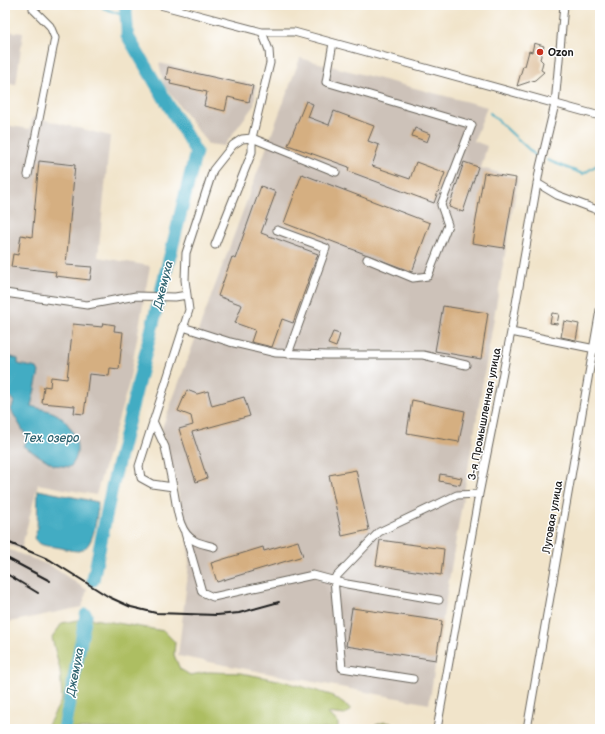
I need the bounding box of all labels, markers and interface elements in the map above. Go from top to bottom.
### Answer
place label: Ozon [548,46,574,59]
marker: Ozon [535,47,545,57]
water label: Джемуха [150,259,177,312]
street label: 3-я Промышленная улица [465,346,504,481]
water label: Тех. озеро [23,431,80,446]
street label: Луговая улица [540,479,565,555]
water label: Джемуха [63,646,88,699]

